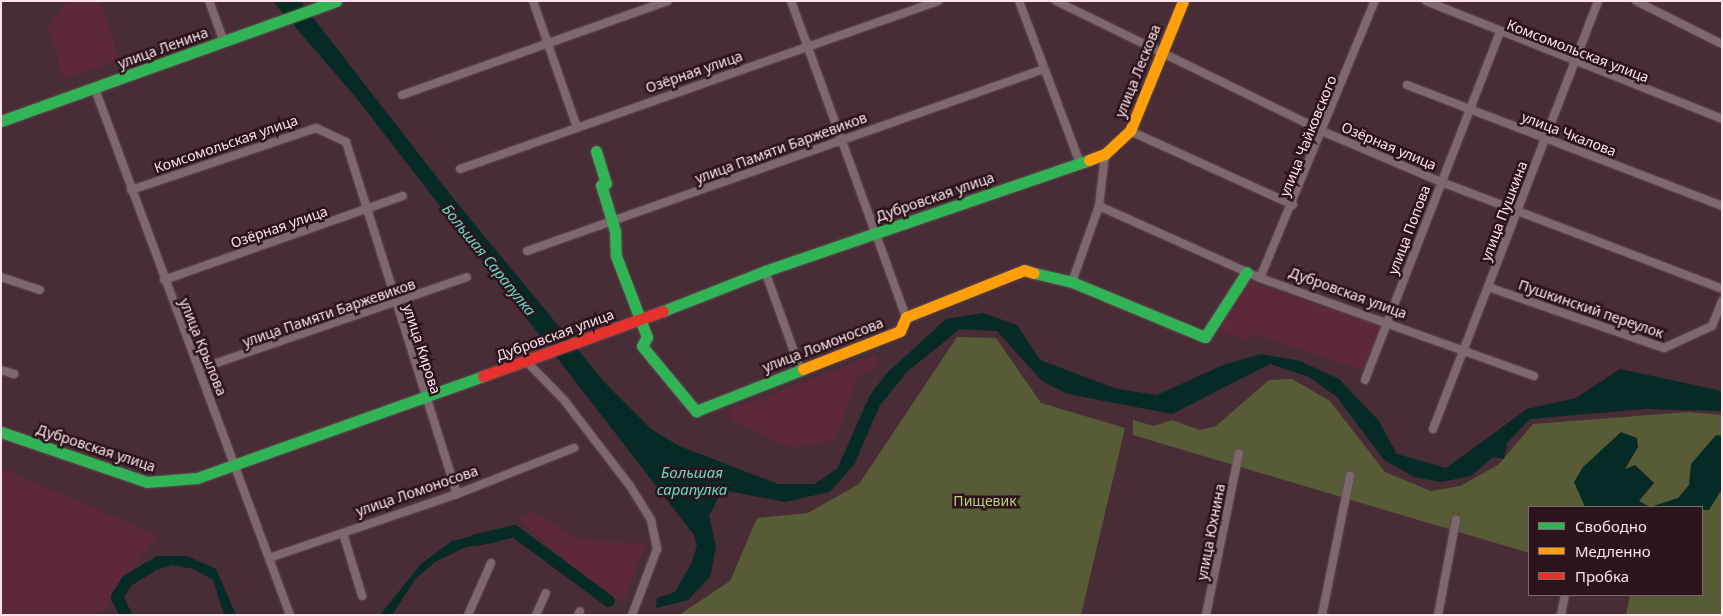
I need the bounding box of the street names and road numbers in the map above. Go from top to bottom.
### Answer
street label: Комсомольская улица [1505,16,1651,86]
street label: улица Лескова [1112,22,1164,120]
street label: улица Ленина [116,24,210,72]
street label: Озёрная улица [643,48,745,96]
street label: улица Чайковского [1276,73,1340,199]
street label: улица Чкалова [1519,108,1619,160]
street label: улица Памяти Баржевиков [693,109,869,187]
street label: Комсомольская улица [152,112,300,176]
street label: Озёрная улица [1339,118,1439,174]
street label: улица Пушкина [1477,159,1531,263]
street label: Дубровская улица [874,169,996,225]
street label: улица Попова [1384,183,1434,277]
street label: Озёрная улица [228,203,330,251]
street label: Дубровская улица [1287,264,1409,322]
street label: улица Памяти Баржевиков [240,275,418,351]
street label: Пушкинский переулок [1516,276,1666,342]
street label: улица Крылова [176,296,230,398]
street label: улица Кирова [400,302,444,396]
street label: Дубровская улица [494,306,616,364]
street label: улица Ломоносова [760,314,886,376]
street label: Дубровская улица [34,421,158,475]
street label: улица Ломоносова [354,462,480,520]
street label: улица Юхнина [1193,482,1229,582]

